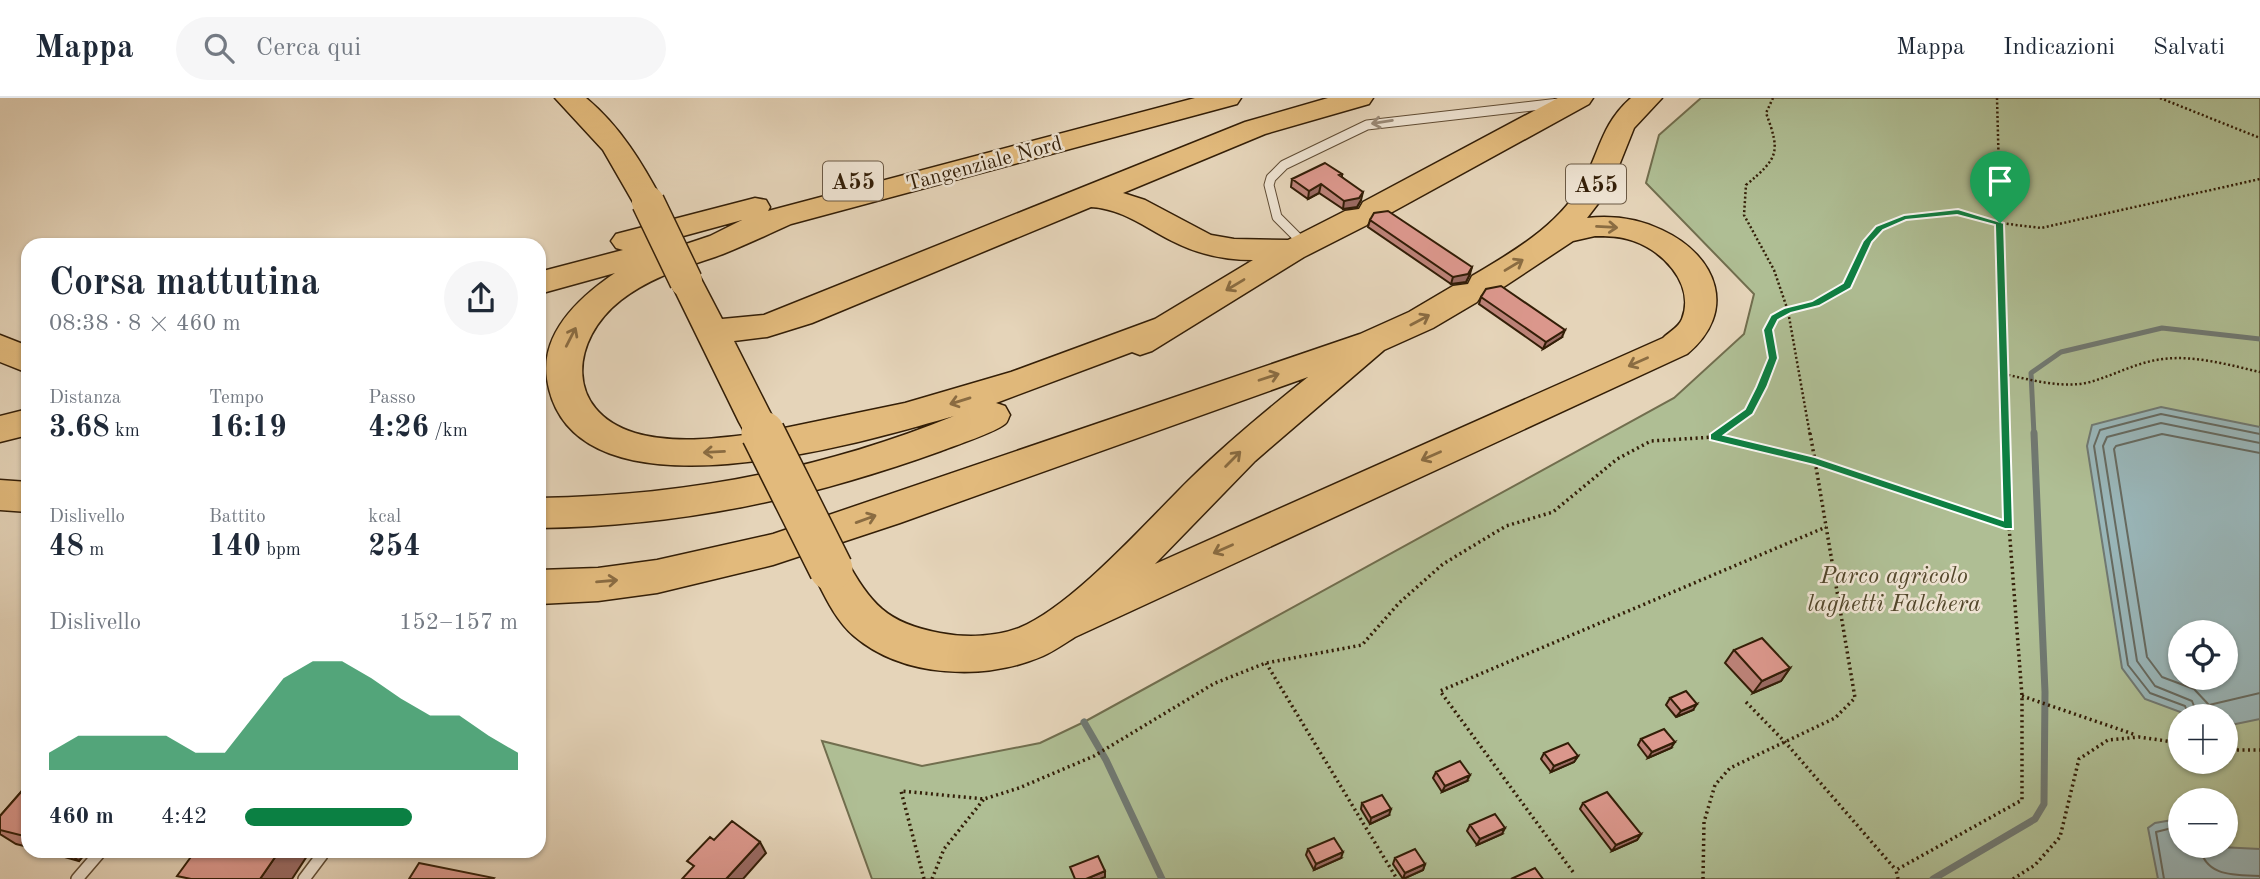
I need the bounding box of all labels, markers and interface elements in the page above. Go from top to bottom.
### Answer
search box [176,17,666,80]
icon: search [200,29,238,67]
text: Mappa [35,32,134,65]
text: Cerca qui [256,35,361,61]
text: Mappa [1896,36,1965,60]
text: Indicazioni [2003,36,2115,60]
text: Salvati [2153,36,2225,60]
one-way arrow [1371,116,1394,129]
street label: Tangenziale Nord [904,134,1065,195]
pin [1970,151,2030,223]
road number: A55 [823,162,883,200]
icon: arrive [1981,162,2019,200]
road number: A55 [1566,164,1626,204]
one-way arrow [1596,221,1619,234]
one-way arrow [1504,258,1524,272]
button: share [444,261,518,335]
text: Corsa mattutina [49,265,320,303]
one-way arrow [1225,278,1245,292]
text: 08:38 · 8 × 460 m [49,312,241,335]
one-way arrow [1409,313,1430,326]
one-way arrow [565,327,579,348]
one-way arrow [1628,356,1649,369]
one-way arrow [1258,370,1280,382]
text: Distanza [49,389,121,408]
text: Tempo [209,389,264,408]
text: Passo [368,389,416,408]
one-way arrow [949,396,971,409]
text: 3.68 [49,413,110,443]
text: 16:19 [209,413,287,443]
text: 4:26 [368,413,429,443]
text: km [110,422,140,441]
text: /km [429,422,468,441]
one-way arrow [703,446,725,459]
one-way arrow [1421,450,1442,463]
one-way arrow [1224,451,1241,468]
text: Dislivello [49,508,125,527]
text: Battito [209,508,266,527]
text: kcal [368,508,401,527]
one-way arrow [855,512,877,524]
text: 48 [49,532,84,562]
text: 140 [209,532,261,562]
text: 254 [368,532,421,562]
text: m [84,541,104,560]
text: bpm [261,541,301,560]
one-way arrow [1213,543,1235,556]
park label: Parco agricolo laghetti Falchera [1807,565,1981,617]
one-way arrow [595,575,618,588]
text: Dislivello [49,611,141,634]
text: 152–157 m [399,611,518,634]
map controls [2168,620,2238,858]
button: locate [2168,620,2238,690]
button: + [2168,704,2238,774]
button: − [2168,788,2238,858]
text: 460 m [49,805,114,828]
text: 4:42 [161,805,207,828]

